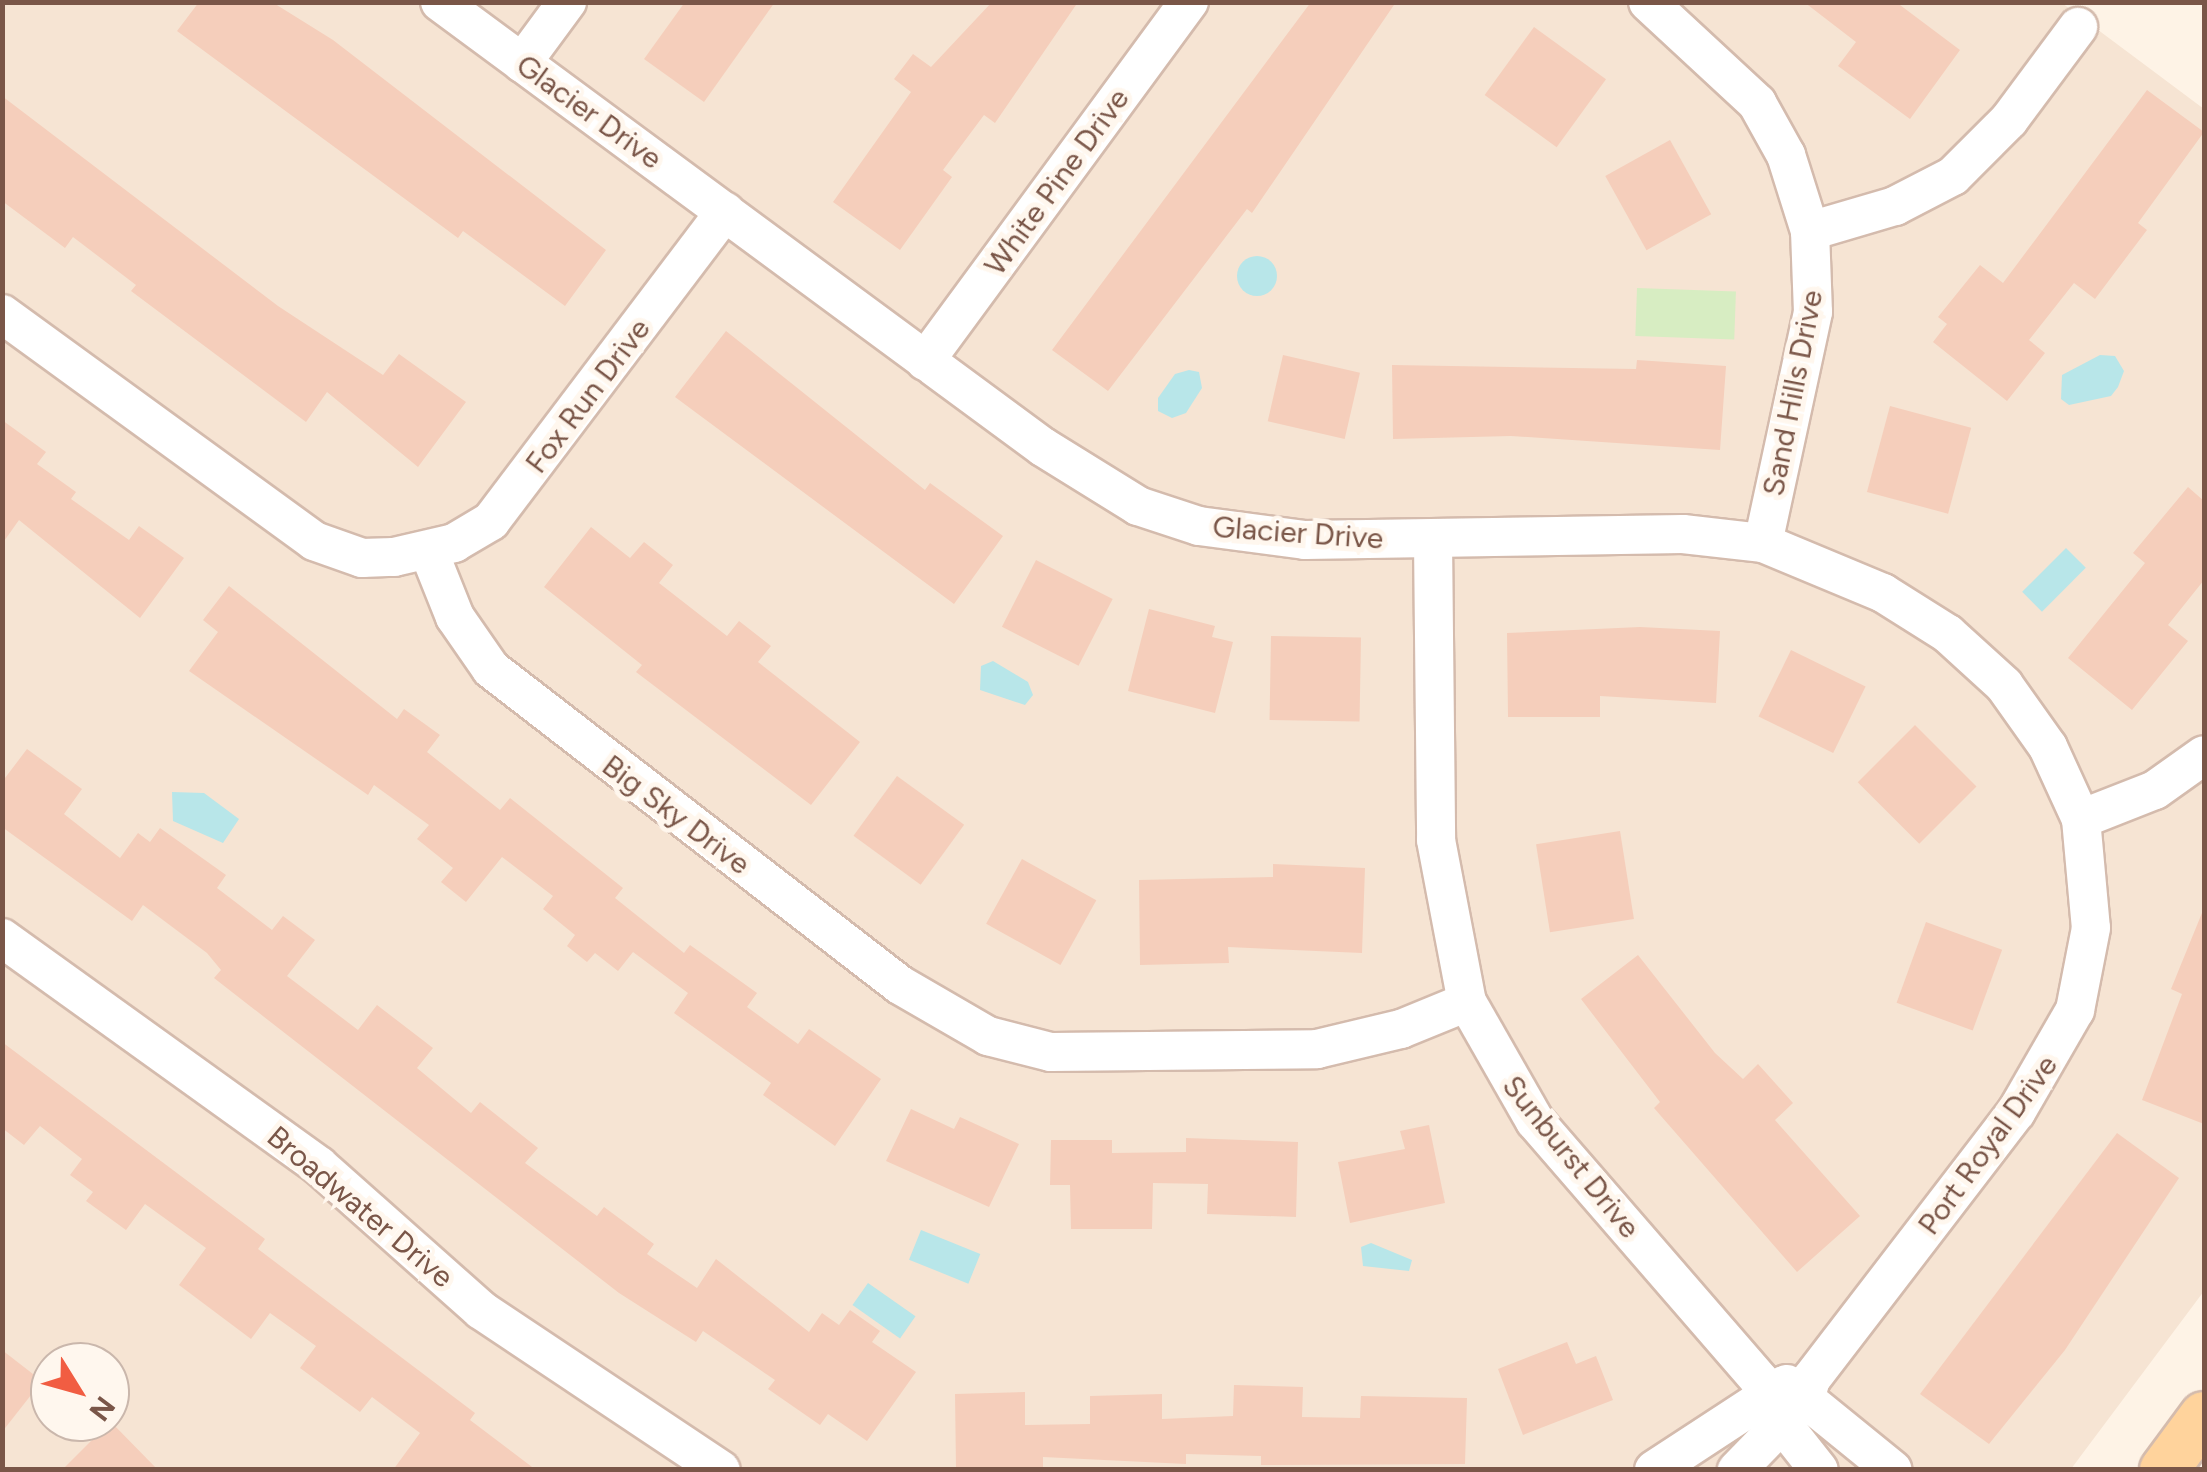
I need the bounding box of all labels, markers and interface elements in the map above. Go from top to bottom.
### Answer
street label: Glacier Drive [509,47,669,177]
street label: White Pine Drive [977,82,1137,282]
street label: Sand Hills Drive [1755,287,1831,499]
street label: Fox Run Drive [518,312,658,480]
street label: Glacier Drive [1211,509,1385,557]
street label: Big Sky Drive [595,748,757,882]
street label: Port Royal Drive [1911,1048,2065,1242]
street label: Sunburst Drive [1495,1069,1647,1245]
street label: Broadwater Drive [260,1119,460,1295]
north arrow [30,1342,130,1442]
text: N [82,1390,122,1428]

